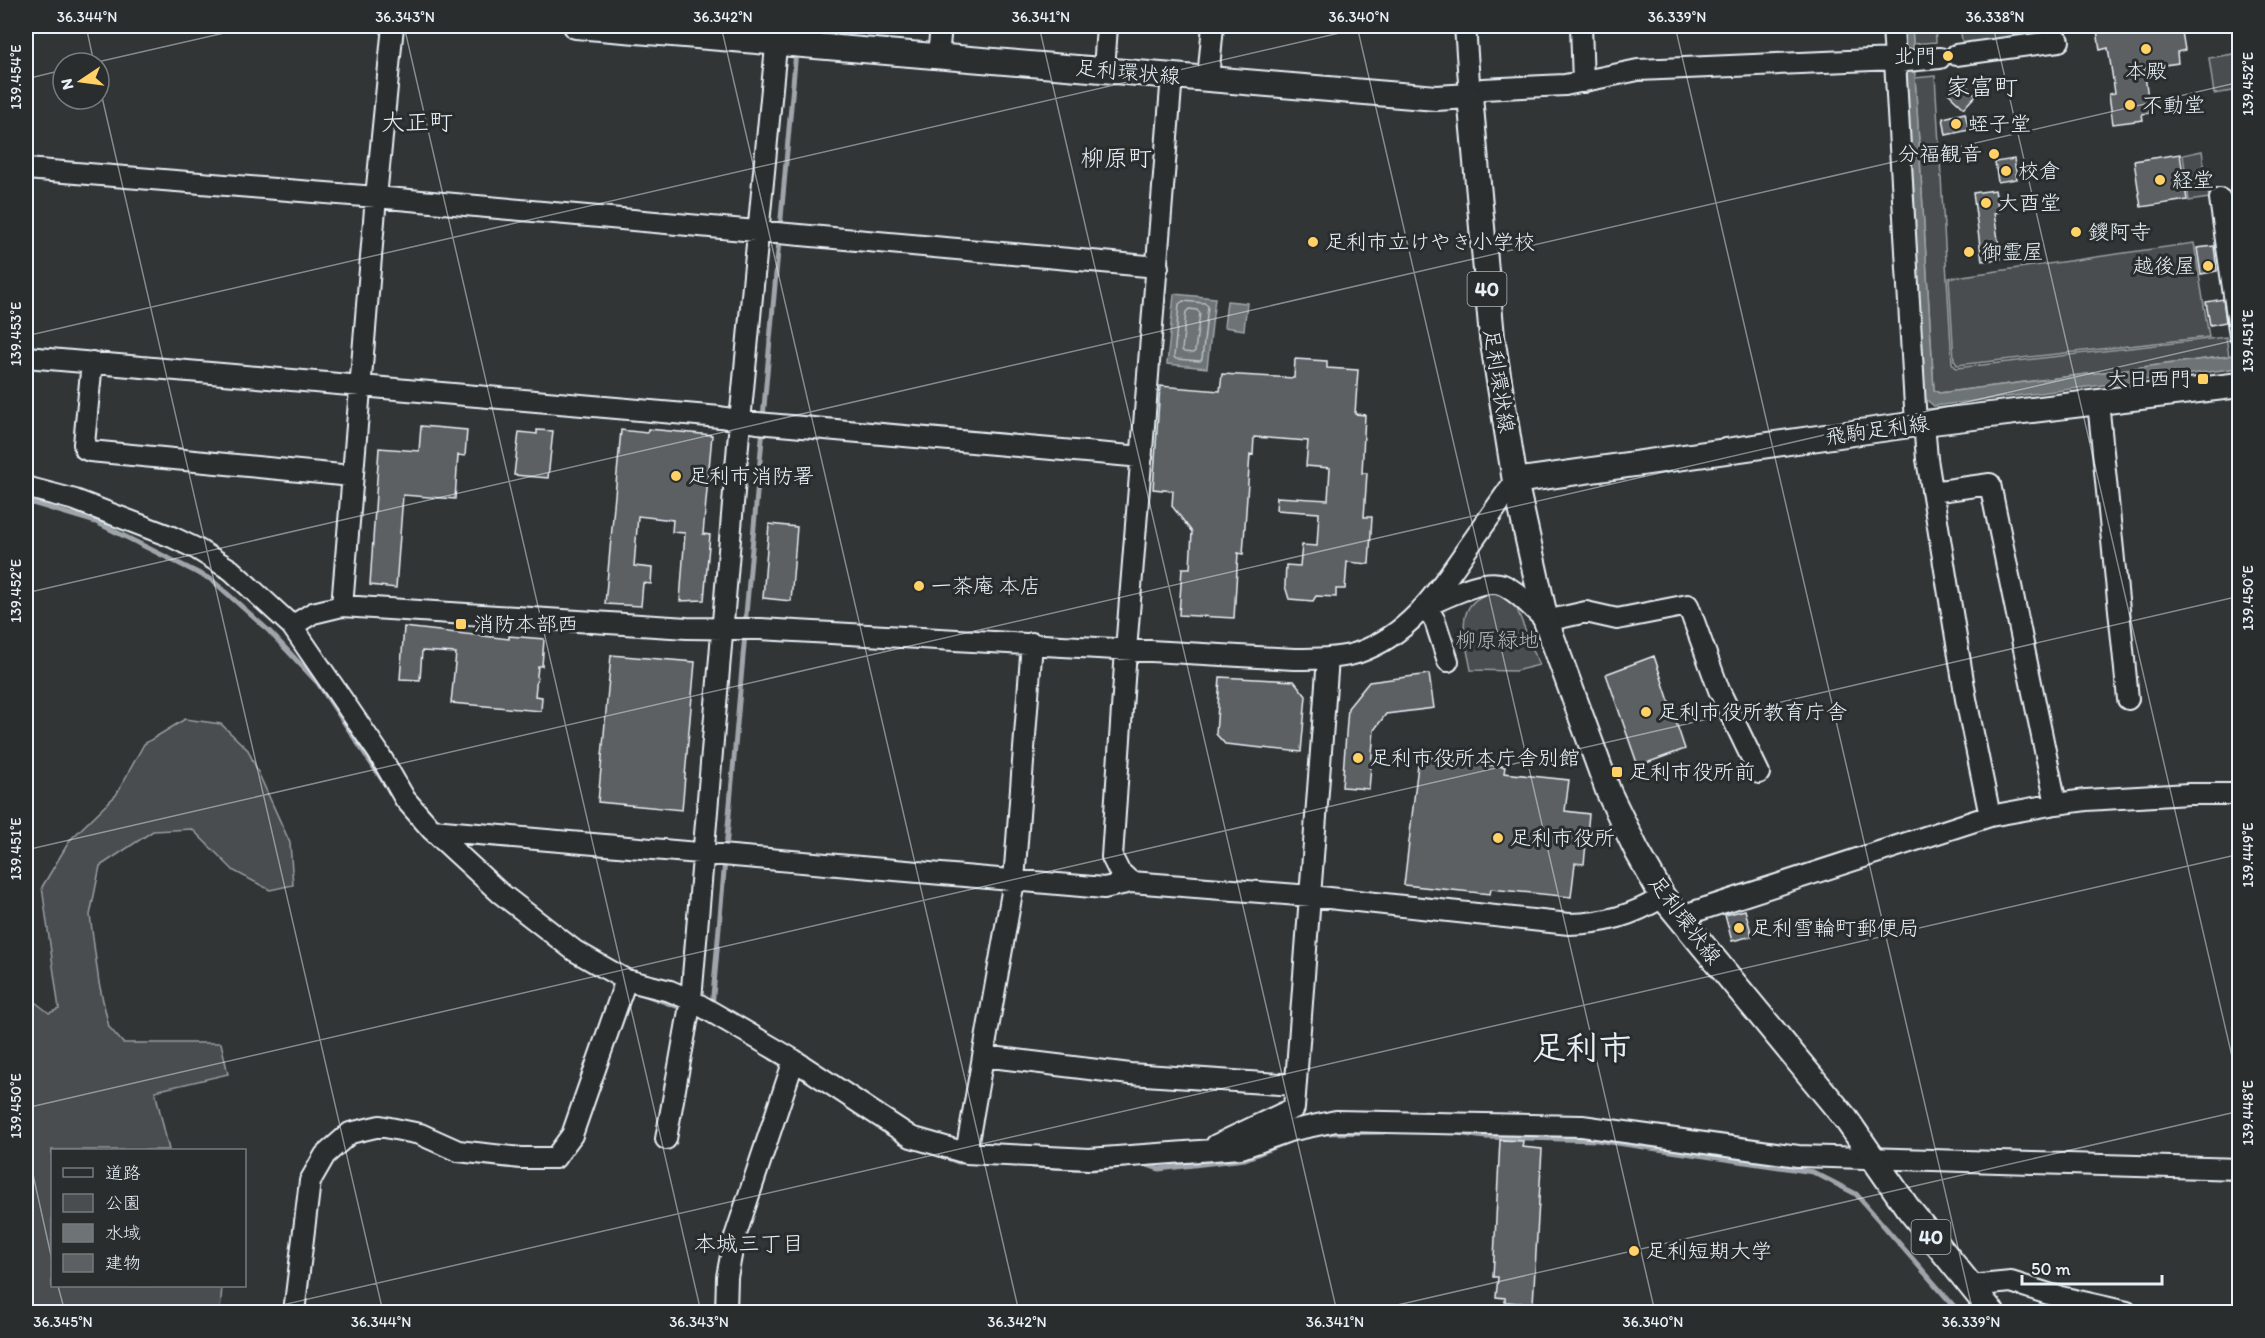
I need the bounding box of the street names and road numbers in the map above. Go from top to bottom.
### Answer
street label: 足利環状線 [1075,54,1181,89]
road number: 40 [1468,272,1506,306]
street label: 足利環状線 [1479,327,1520,435]
street label: 飛駒足利線 [1823,410,1931,449]
street label: 足利環状線 [1644,870,1727,969]
road number: 40 [1912,1220,1950,1254]

